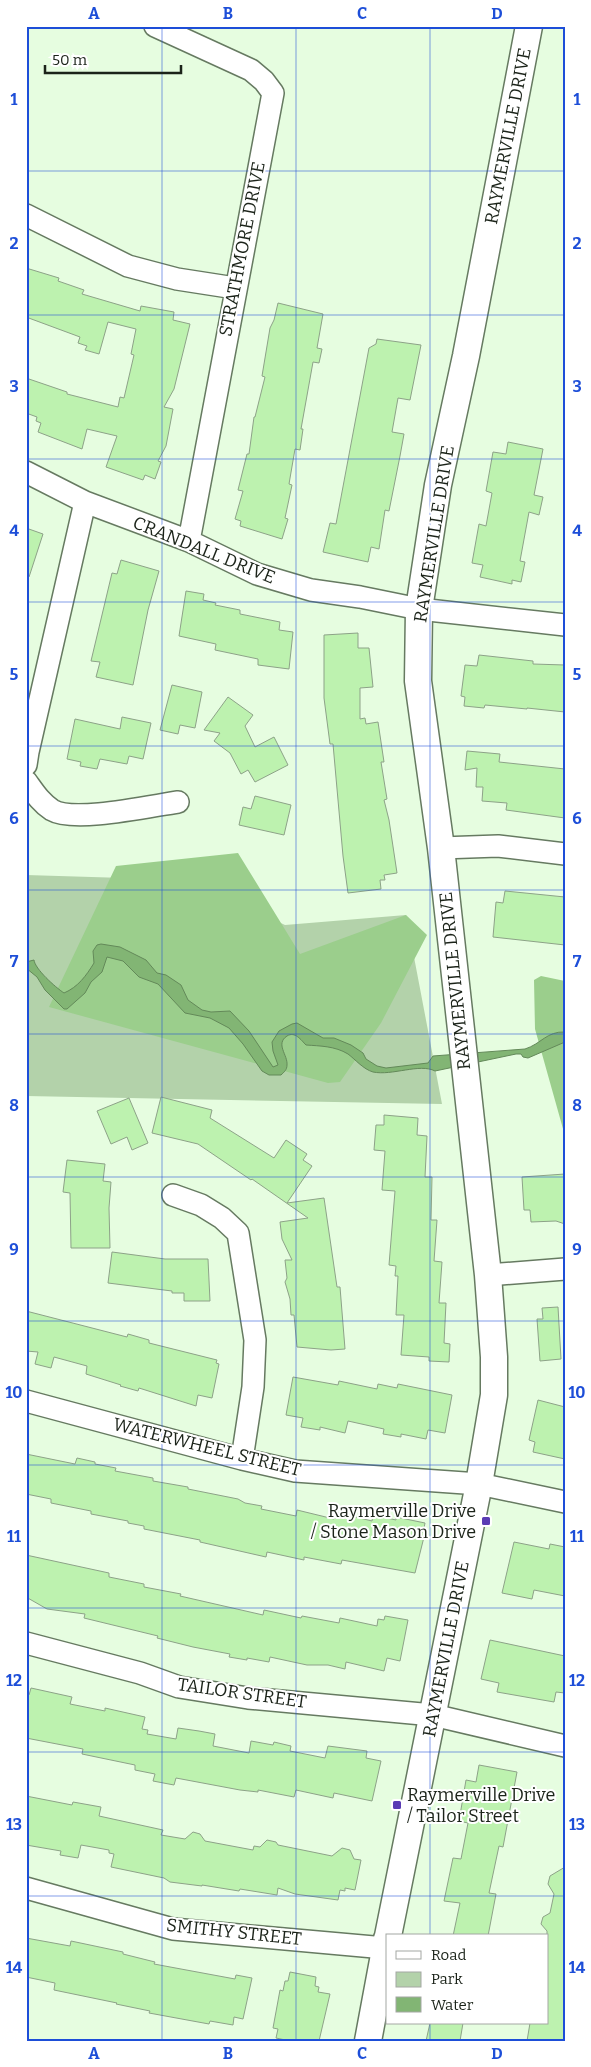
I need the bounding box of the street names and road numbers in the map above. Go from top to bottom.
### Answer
street label: RAYMERVILLE DRIVE [480,46,536,226]
street label: STRATHMORE DRIVE [214,160,270,338]
street label: RAYMERVILLE DRIVE [409,444,459,624]
street label: CRANDALL DRIVE [130,511,278,589]
street label: RAYMERVILLE DRIVE [435,891,475,1071]
street label: WATERWHEEL STREET [111,1413,304,1481]
street label: RAYMERVILLE DRIVE [418,1559,474,1739]
street label: TAILOR STREET [176,1673,308,1713]
street label: SMITHY STREET [165,1914,303,1950]

